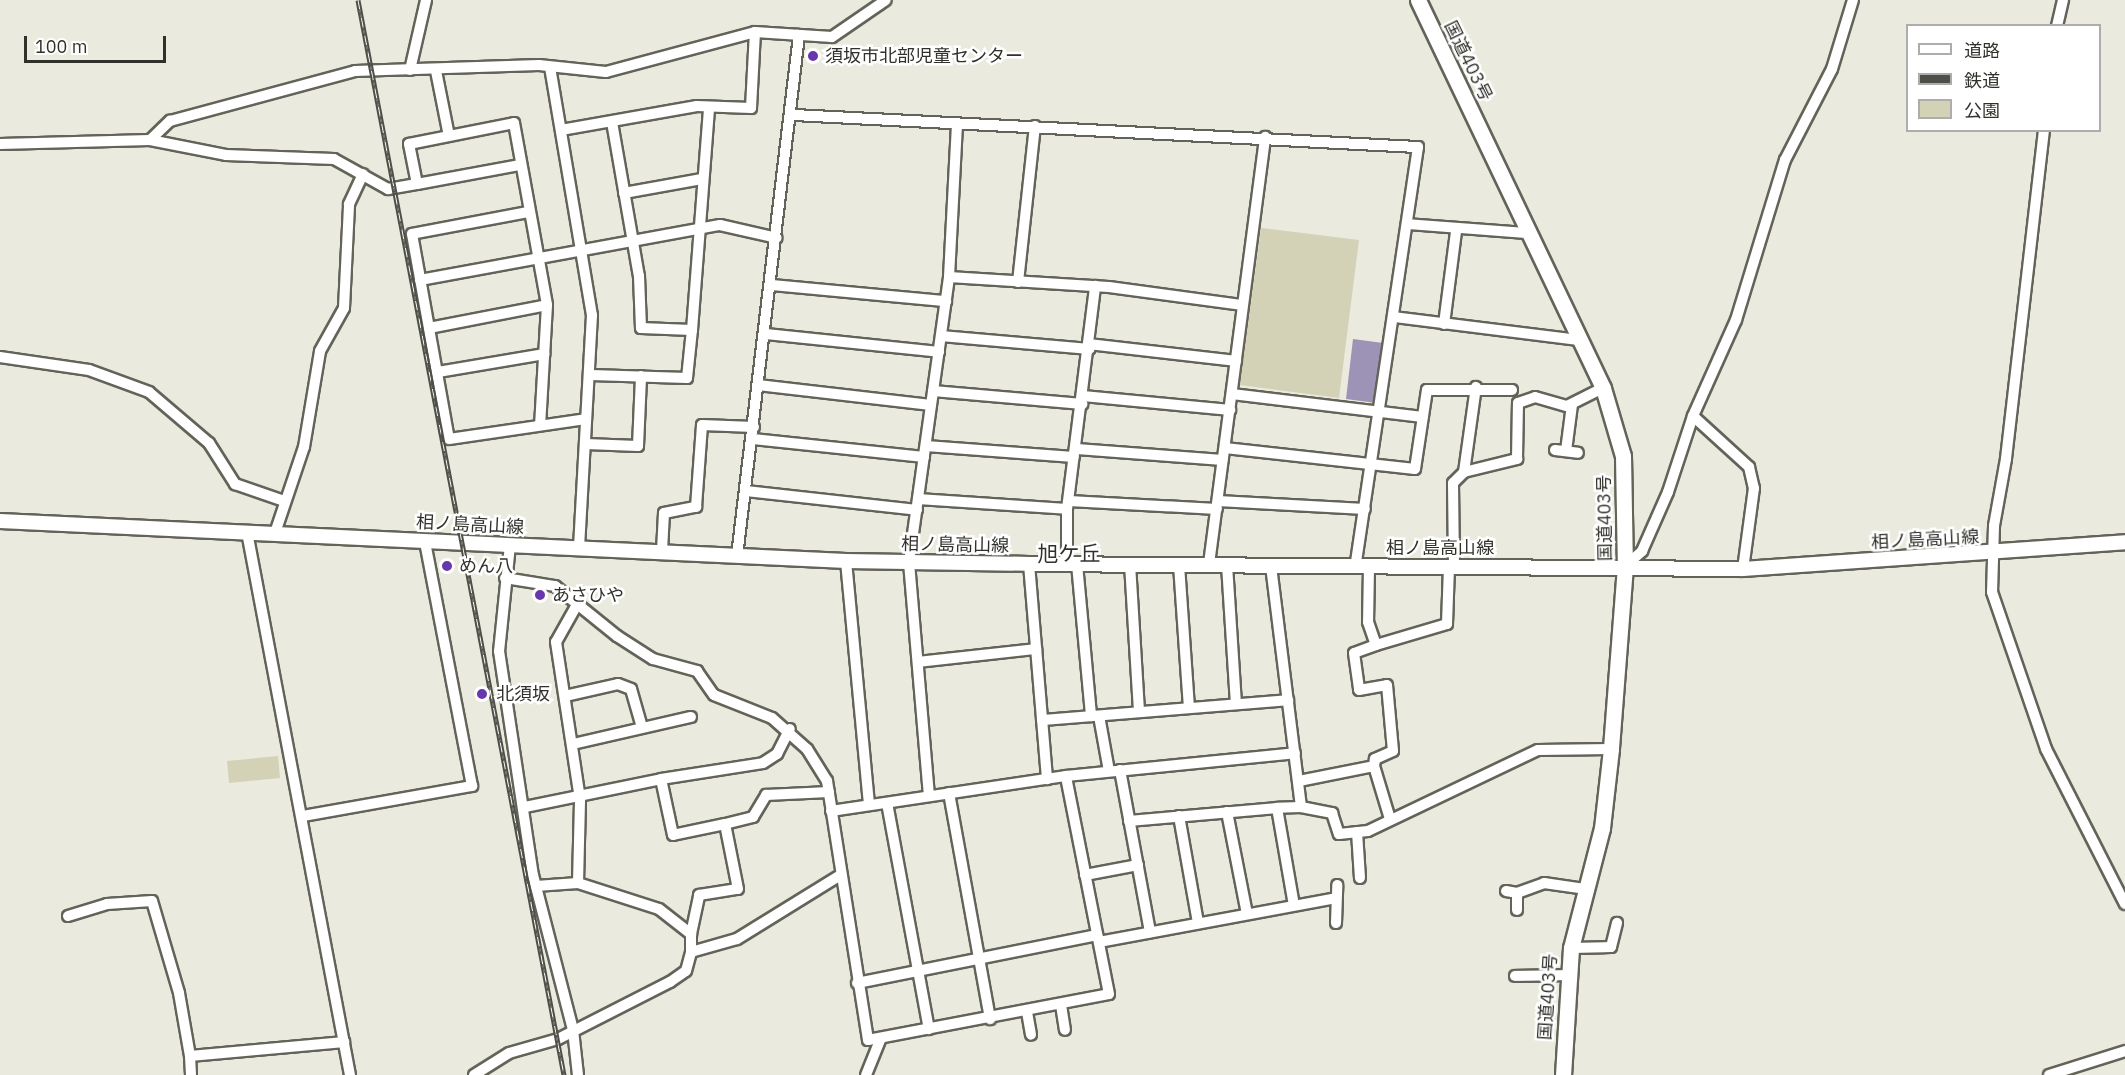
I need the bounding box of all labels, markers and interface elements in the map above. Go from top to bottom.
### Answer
street label: 国道403号 [1439,17,1497,105]
scale bar [27,24,170,62]
legend [1906,24,2101,132]
text: 100 m [35,35,87,58]
text: 道路 [1964,39,2000,62]
place label: 須坂市北部児童センター [825,45,1023,67]
marker: 須坂市北部児童センター [806,49,820,63]
text: 鉄道 [1964,69,2000,92]
text: 公園 [1964,99,2000,122]
street label: 国道403号 [1593,475,1617,561]
street label: 相ノ島高山線 [416,511,524,539]
street label: 相ノ島高山線 [1871,526,1979,554]
street label: 相ノ島高山線 [901,533,1009,557]
street label: 相ノ島高山線 [1386,537,1494,559]
district label: 旭ケ丘 [1038,540,1100,566]
place label: めん八 [459,555,513,577]
marker: めん八 [440,559,454,573]
place label: あさひや [552,584,624,606]
marker: あさひや [533,588,547,602]
place label: 北須坂 [496,683,550,705]
marker: 北須坂 [473,685,491,703]
street label: 国道403号 [1534,953,1562,1041]

